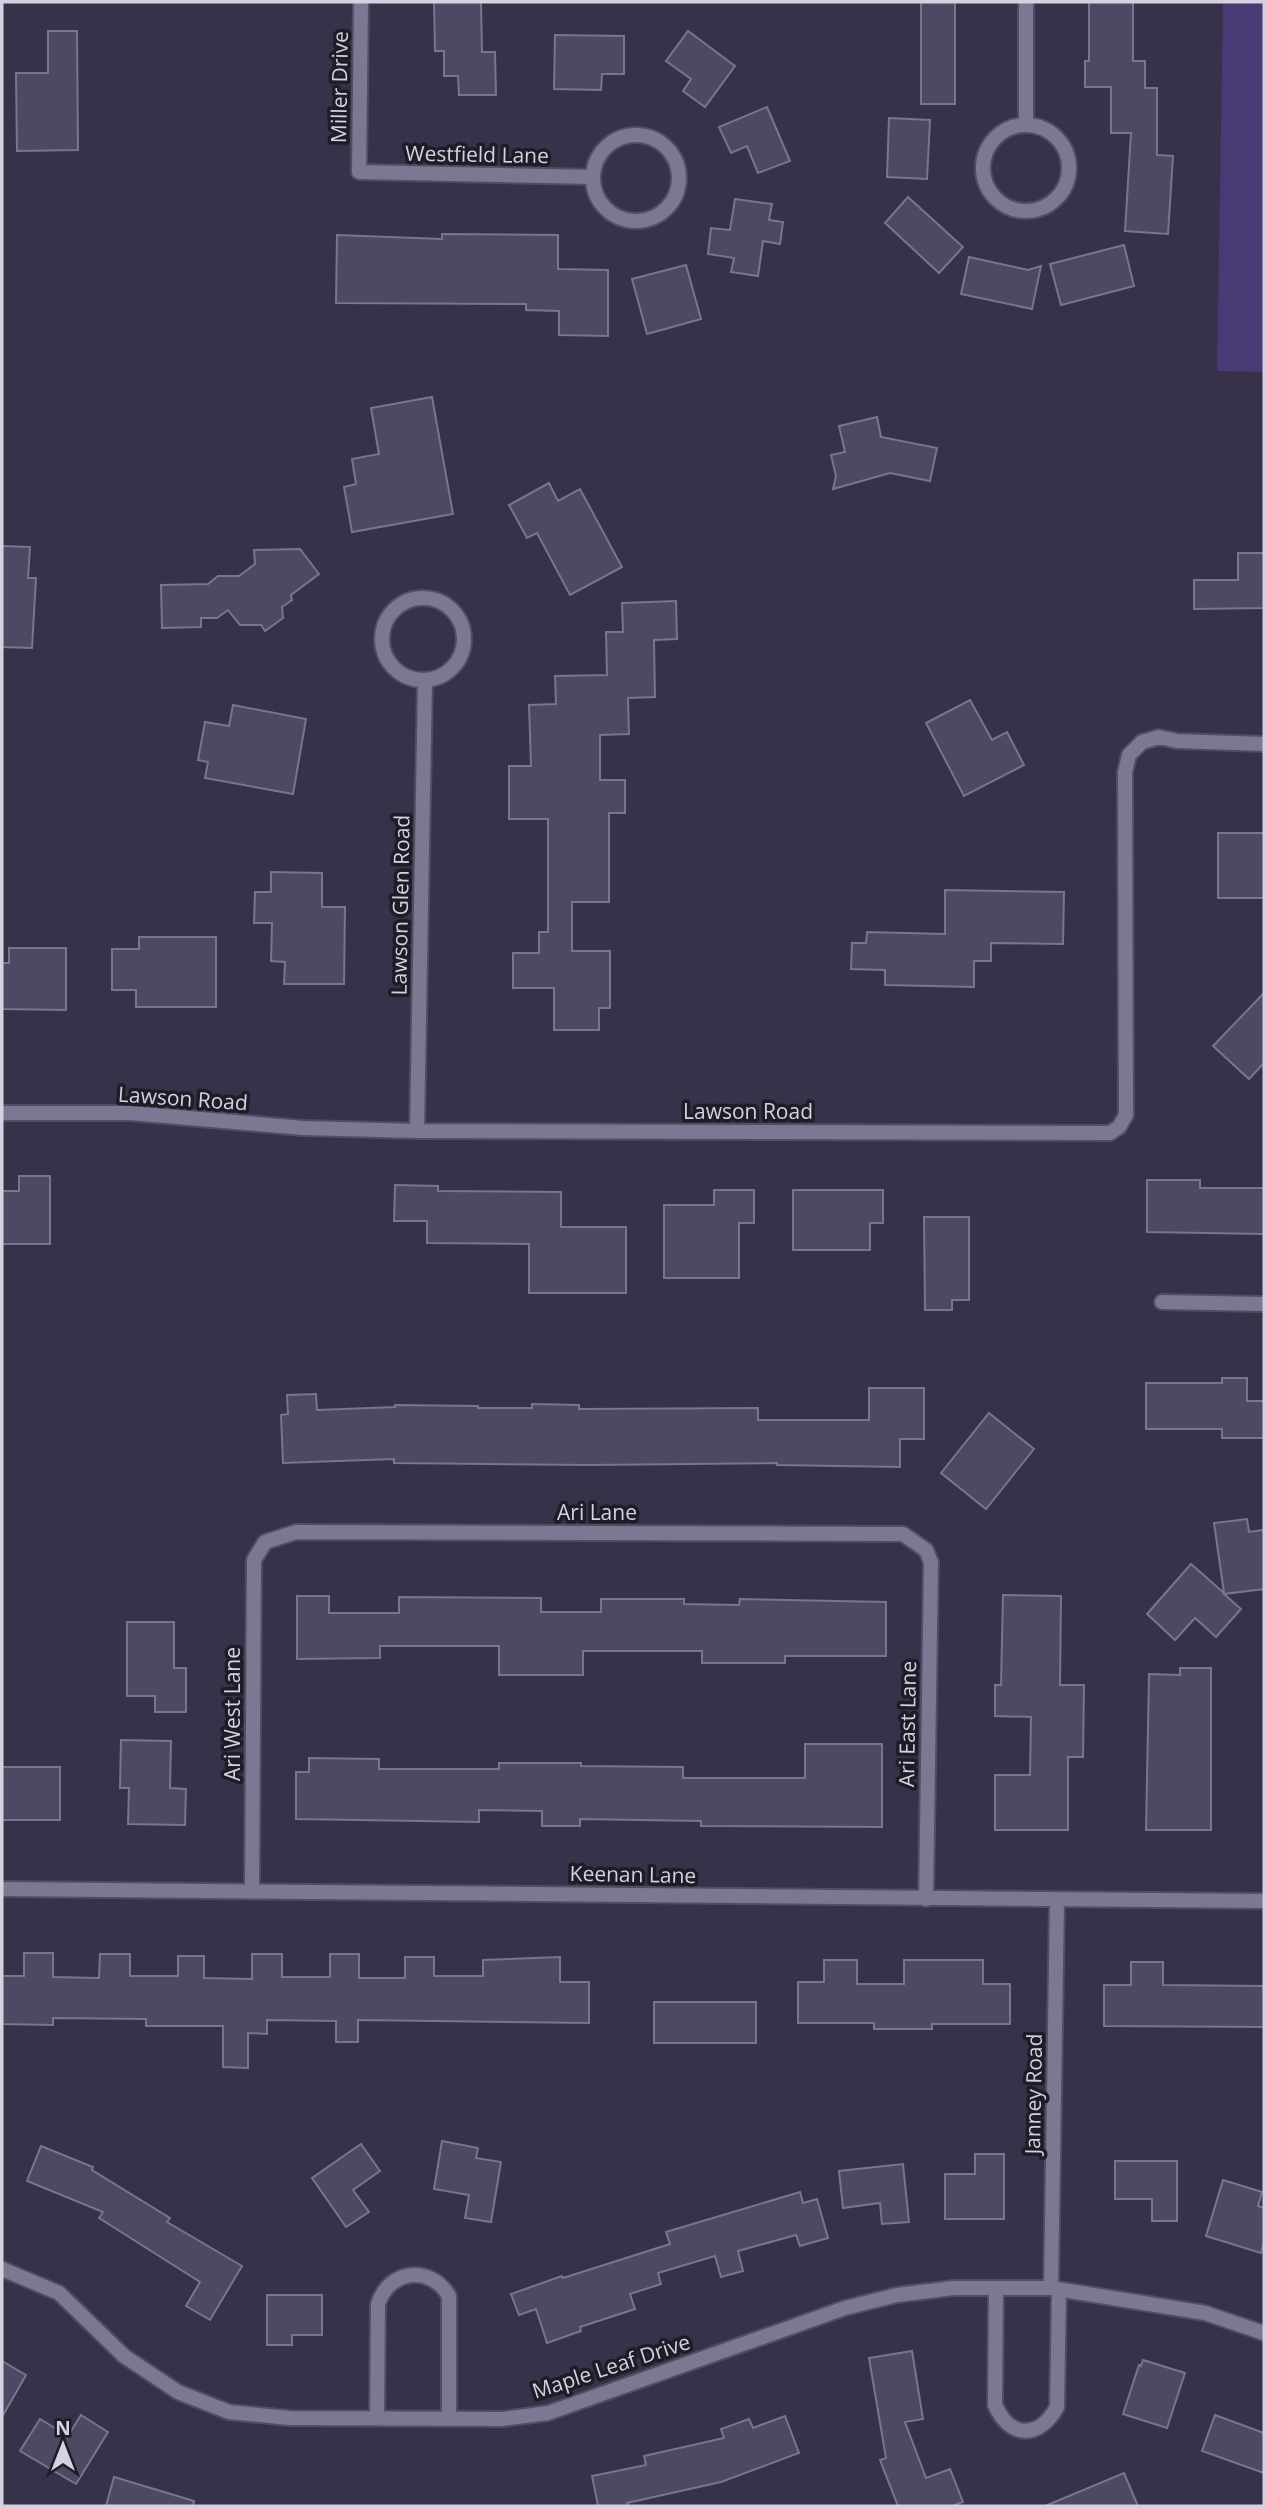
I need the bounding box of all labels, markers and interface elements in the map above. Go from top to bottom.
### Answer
street label: Miller Drive [324,31,354,143]
street label: Westfield Lane [405,139,549,169]
street label: Lawson Glen Road [384,814,416,996]
street label: Lawson Road [117,1079,249,1117]
street label: Lawson Road [683,1097,813,1125]
street label: Ari Lane [557,1498,637,1526]
street label: Ari West Lane [218,1647,246,1781]
street label: Ari East Lane [892,1661,922,1787]
street label: Keenan Lane [569,1859,697,1889]
street label: Janney Road [1018,2033,1048,2157]
street label: Maple Leaf Drive [529,2327,693,2405]
north arrow [28,2410,98,2480]
text: N [55,2415,71,2441]

